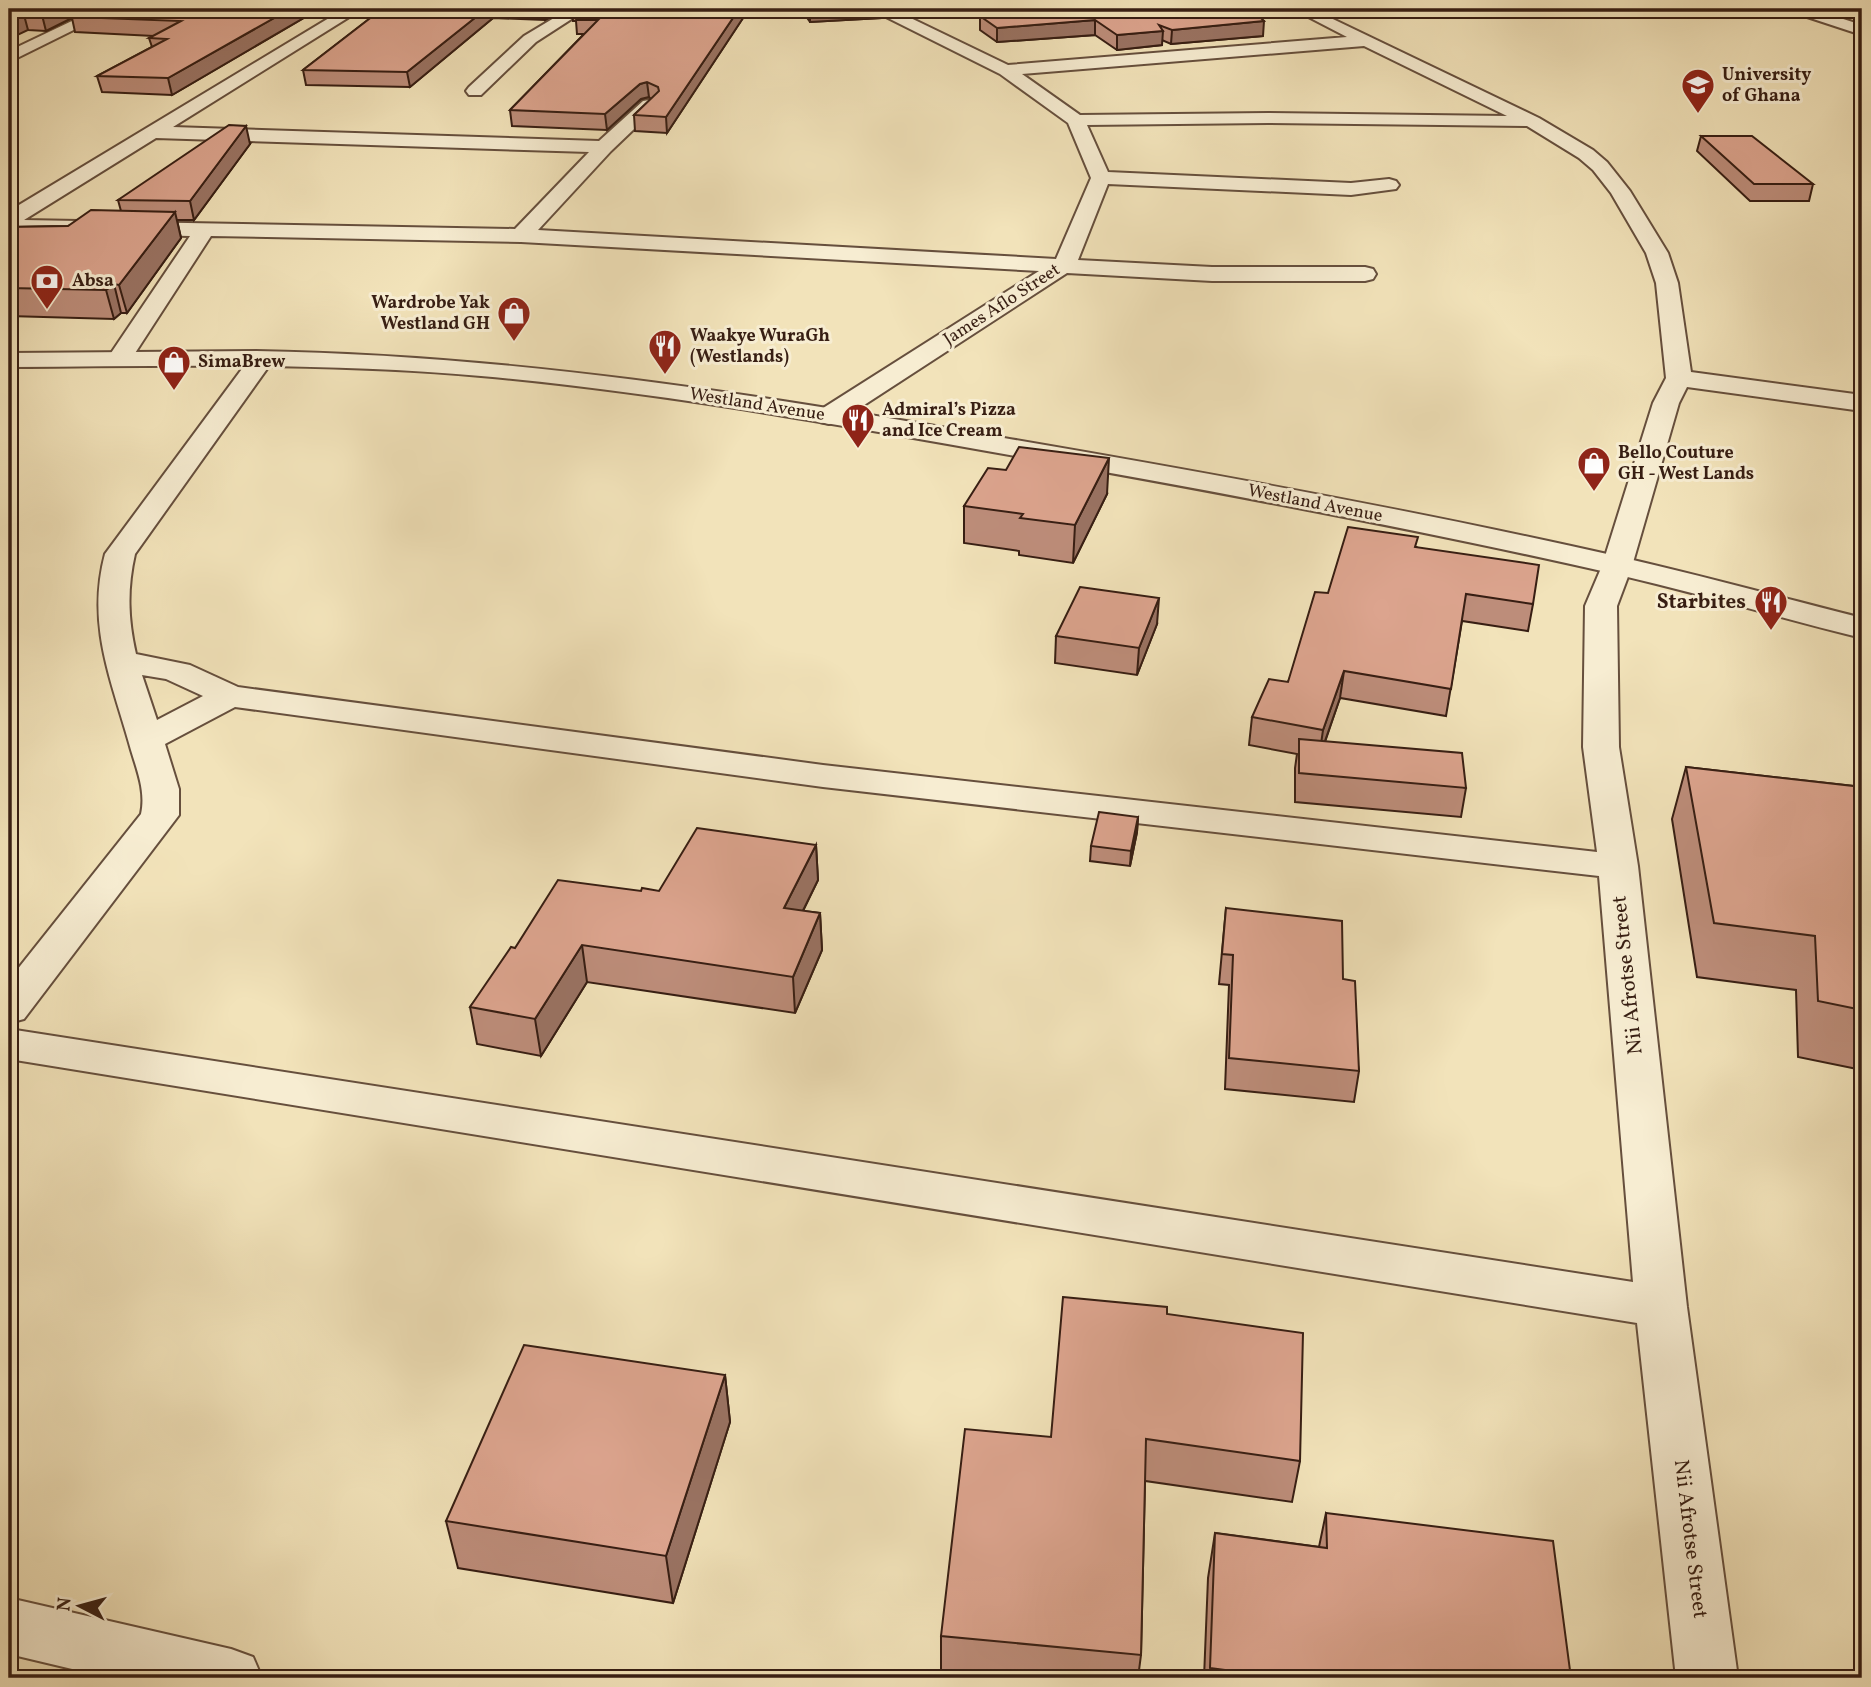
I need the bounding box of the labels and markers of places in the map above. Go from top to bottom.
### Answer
place label: University of Ghana [1722,63,1811,109]
school or university icon: University of Ghana [1679,66,1717,115]
bank icon: Absa [28,262,66,311]
place label: Absa [72,269,114,294]
place label: Wardrobe Yak Westland GH [371,291,490,337]
shop icon: Wardrobe Yak Westland GH [495,294,533,343]
place label: Waakye WuraGh (Westlands) [690,324,830,370]
restaurant icon: Waakye WuraGh (Westlands) [646,327,684,376]
shop icon: SimaBrew [155,343,193,392]
place label: SimaBrew [198,350,285,375]
place label: Admiral’s Pizza and Ice Cream [882,398,1016,444]
restaurant icon: Admiral’s Pizza and Ice Cream [839,401,877,450]
place label: Bello Couture GH - West Lands [1618,441,1754,487]
shop icon: Bello Couture GH - West Lands [1575,444,1613,493]
restaurant icon: Starbites [1752,583,1790,632]
place label: Starbites [1657,588,1746,617]

